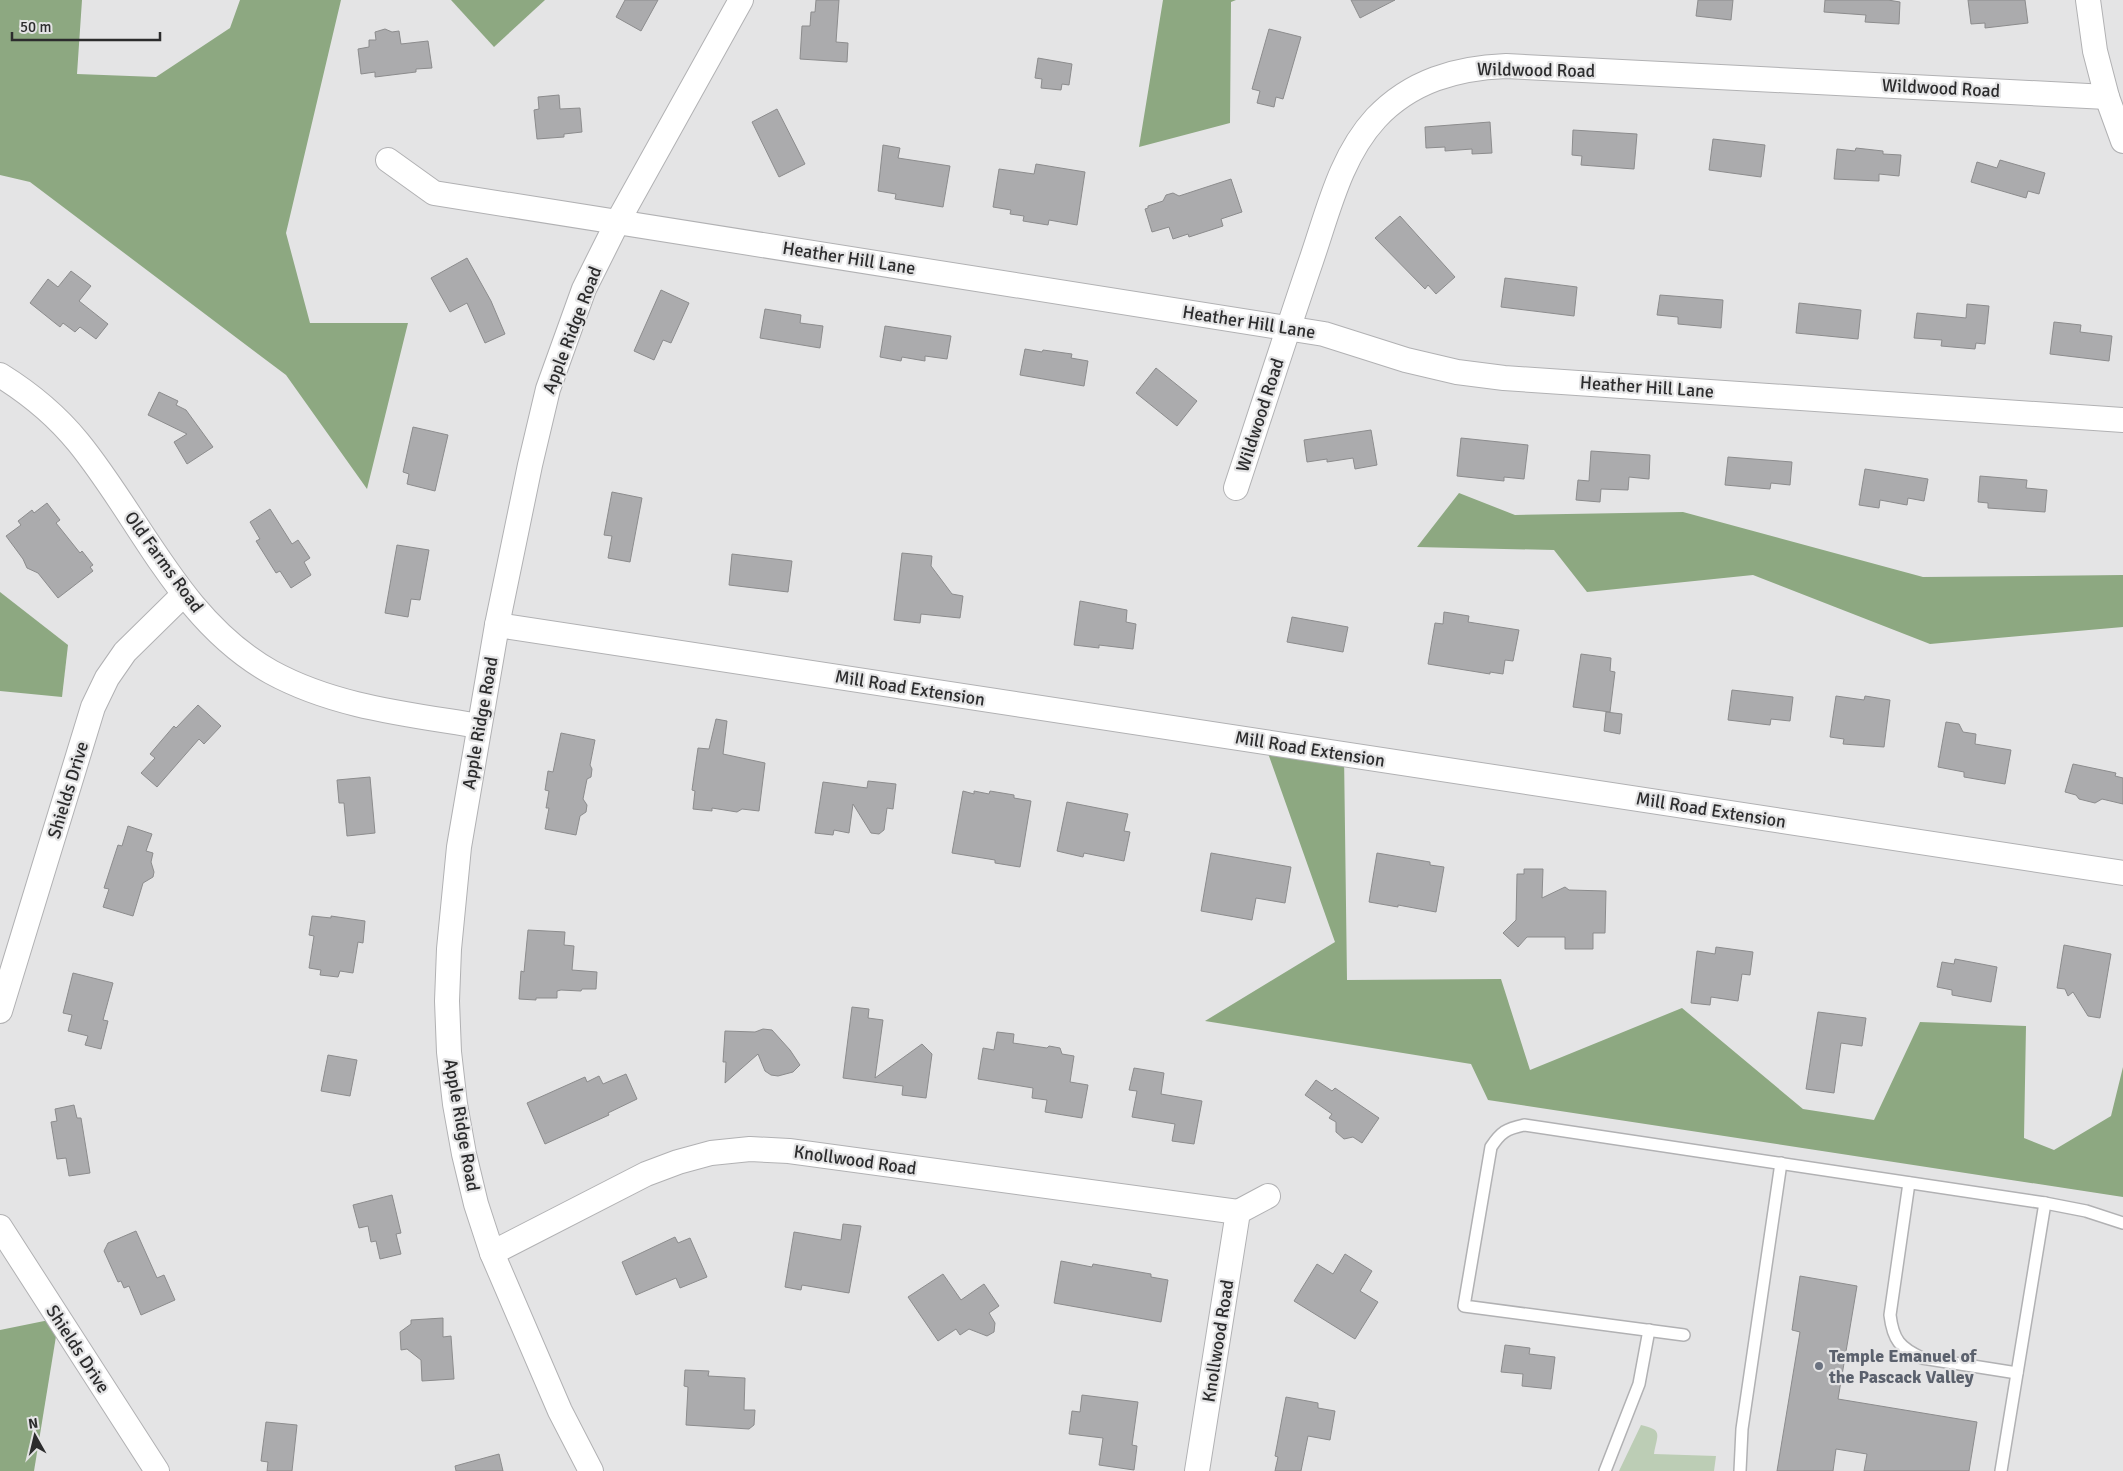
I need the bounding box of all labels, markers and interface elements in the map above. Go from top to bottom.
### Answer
scale bar [12,10,160,42]
text: 50 m [20,18,51,36]
street label: Wildwood Road [1477,58,1595,82]
street label: Wildwood Road [1881,74,2001,102]
street label: Heather Hill Lane [781,237,917,279]
street label: Apple Ridge Road [538,263,606,397]
street label: Heather Hill Lane [1181,301,1317,343]
street label: Wildwood Road [1231,355,1289,475]
street label: Heather Hill Lane [1579,371,1715,403]
street label: Old Farms Road [120,507,208,617]
street label: Apple Ridge Road [457,655,503,791]
street label: Mill Road Extension [833,665,987,711]
street label: Mill Road Extension [1233,726,1387,772]
street label: Shields Drive [43,739,93,841]
street label: Mill Road Extension [1634,787,1788,833]
street label: Apple Ridge Road [439,1057,485,1193]
street label: Knollwood Road [792,1141,918,1179]
street label: Knollwood Road [1197,1278,1239,1404]
street label: Shields Drive [41,1301,115,1397]
place label: Temple Emanuel of the Pascack Valley [1828,1345,1978,1388]
marker: Temple Emanuel of the Pascack Valley [1813,1360,1825,1372]
north arrow [10,1411,60,1461]
text: N [27,1415,39,1433]

